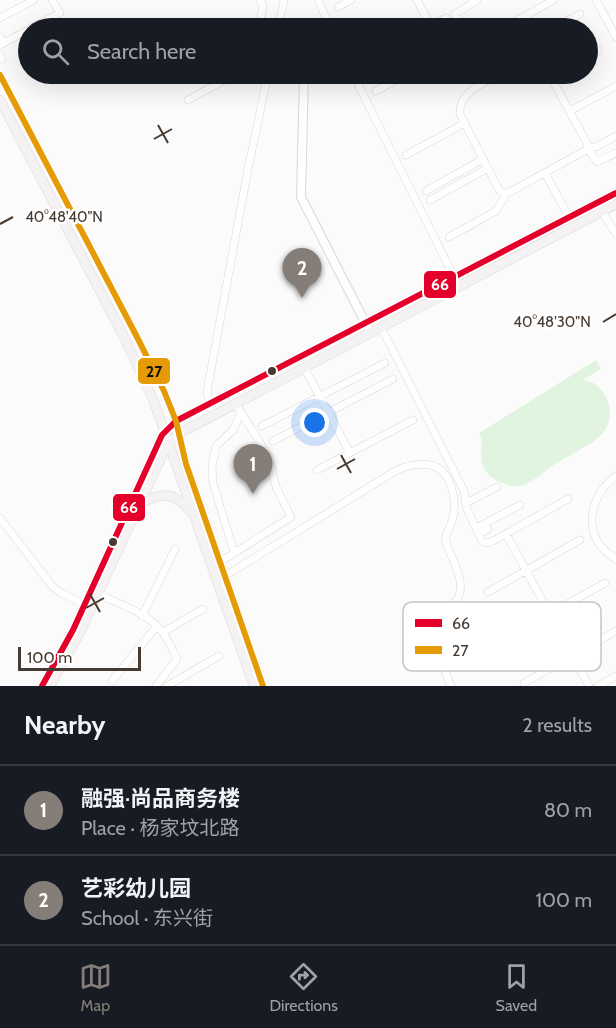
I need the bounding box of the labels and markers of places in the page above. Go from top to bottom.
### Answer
pin: 2 [282,248,322,298]
unlabelled marker [266,365,278,377]
pin: 1 [234,444,272,494]
unlabelled marker [107,536,119,548]

